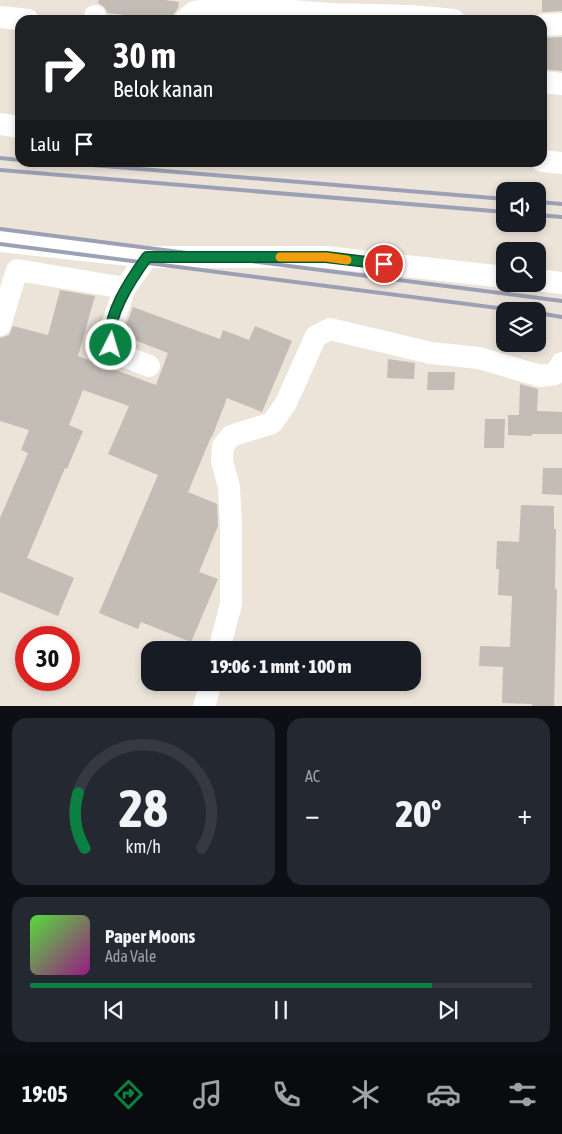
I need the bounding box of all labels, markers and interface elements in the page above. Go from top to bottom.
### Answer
icon: right [30,35,95,100]
text: 30 m [113,35,176,75]
text: Belok kanan [113,76,214,102]
icon: arrive [70,130,98,158]
text: Lalu [30,133,60,155]
map controls [496,182,546,352]
button: sound [496,182,546,232]
button: search [496,242,546,292]
pin [363,243,405,285]
icon: arrive [370,250,398,278]
button: layers [496,302,546,352]
position arrow [84,318,136,370]
speed limit sign: 30 [15,626,80,691]
text: 19:06 · 1 mnt · 100 m [211,655,352,677]
text: AC [305,767,320,785]
text: 28 [119,778,168,838]
text: 20° [395,792,442,835]
text: − [305,798,320,830]
text: + [517,798,532,830]
text: km/h [126,836,161,857]
text: Paper Moons [105,925,195,947]
text: Ada Vale [105,947,156,965]
icon: previous [100,996,128,1024]
icon: pause [267,996,295,1024]
icon: next [434,996,462,1024]
icon: directions [111,1077,146,1112]
icon: music [190,1077,225,1112]
icon: phone [269,1077,304,1112]
icon: climate [348,1077,383,1112]
icon: car [426,1077,461,1112]
icon: filters [505,1077,540,1112]
text: 19:05 [22,1081,68,1107]

